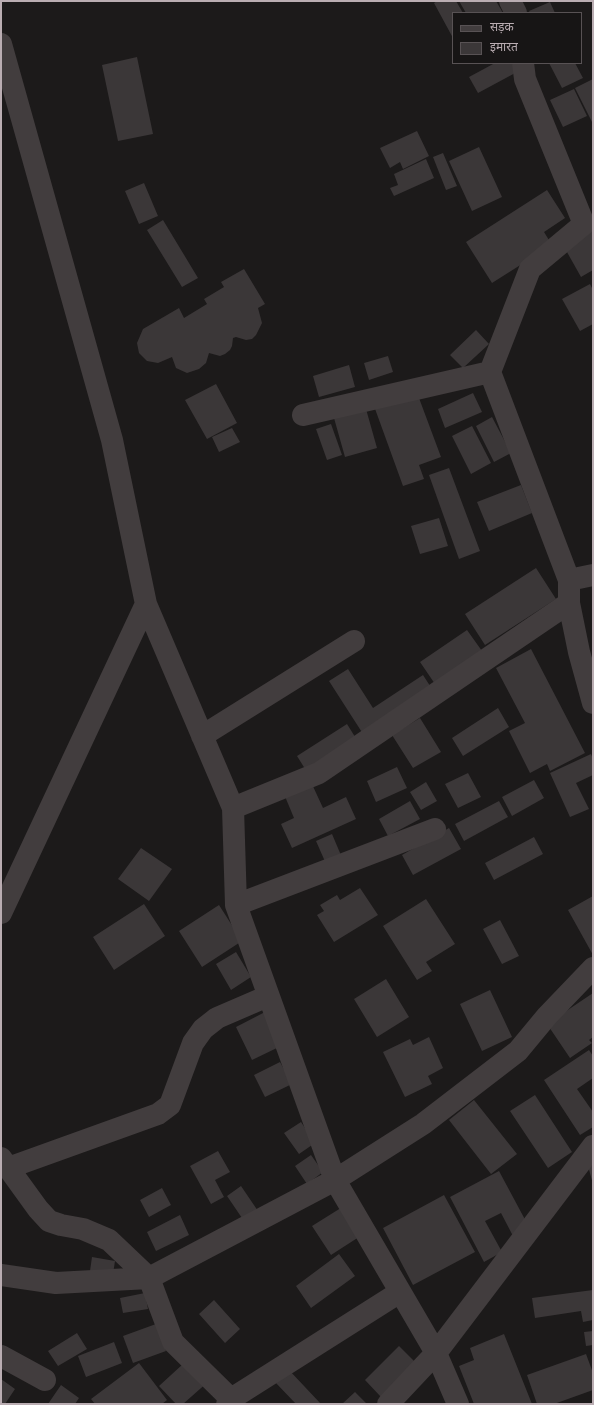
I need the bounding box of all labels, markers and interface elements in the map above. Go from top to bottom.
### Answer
legend [452,12,582,64]
text: सड़क [490,20,514,34]
text: इमारत [490,40,518,54]

